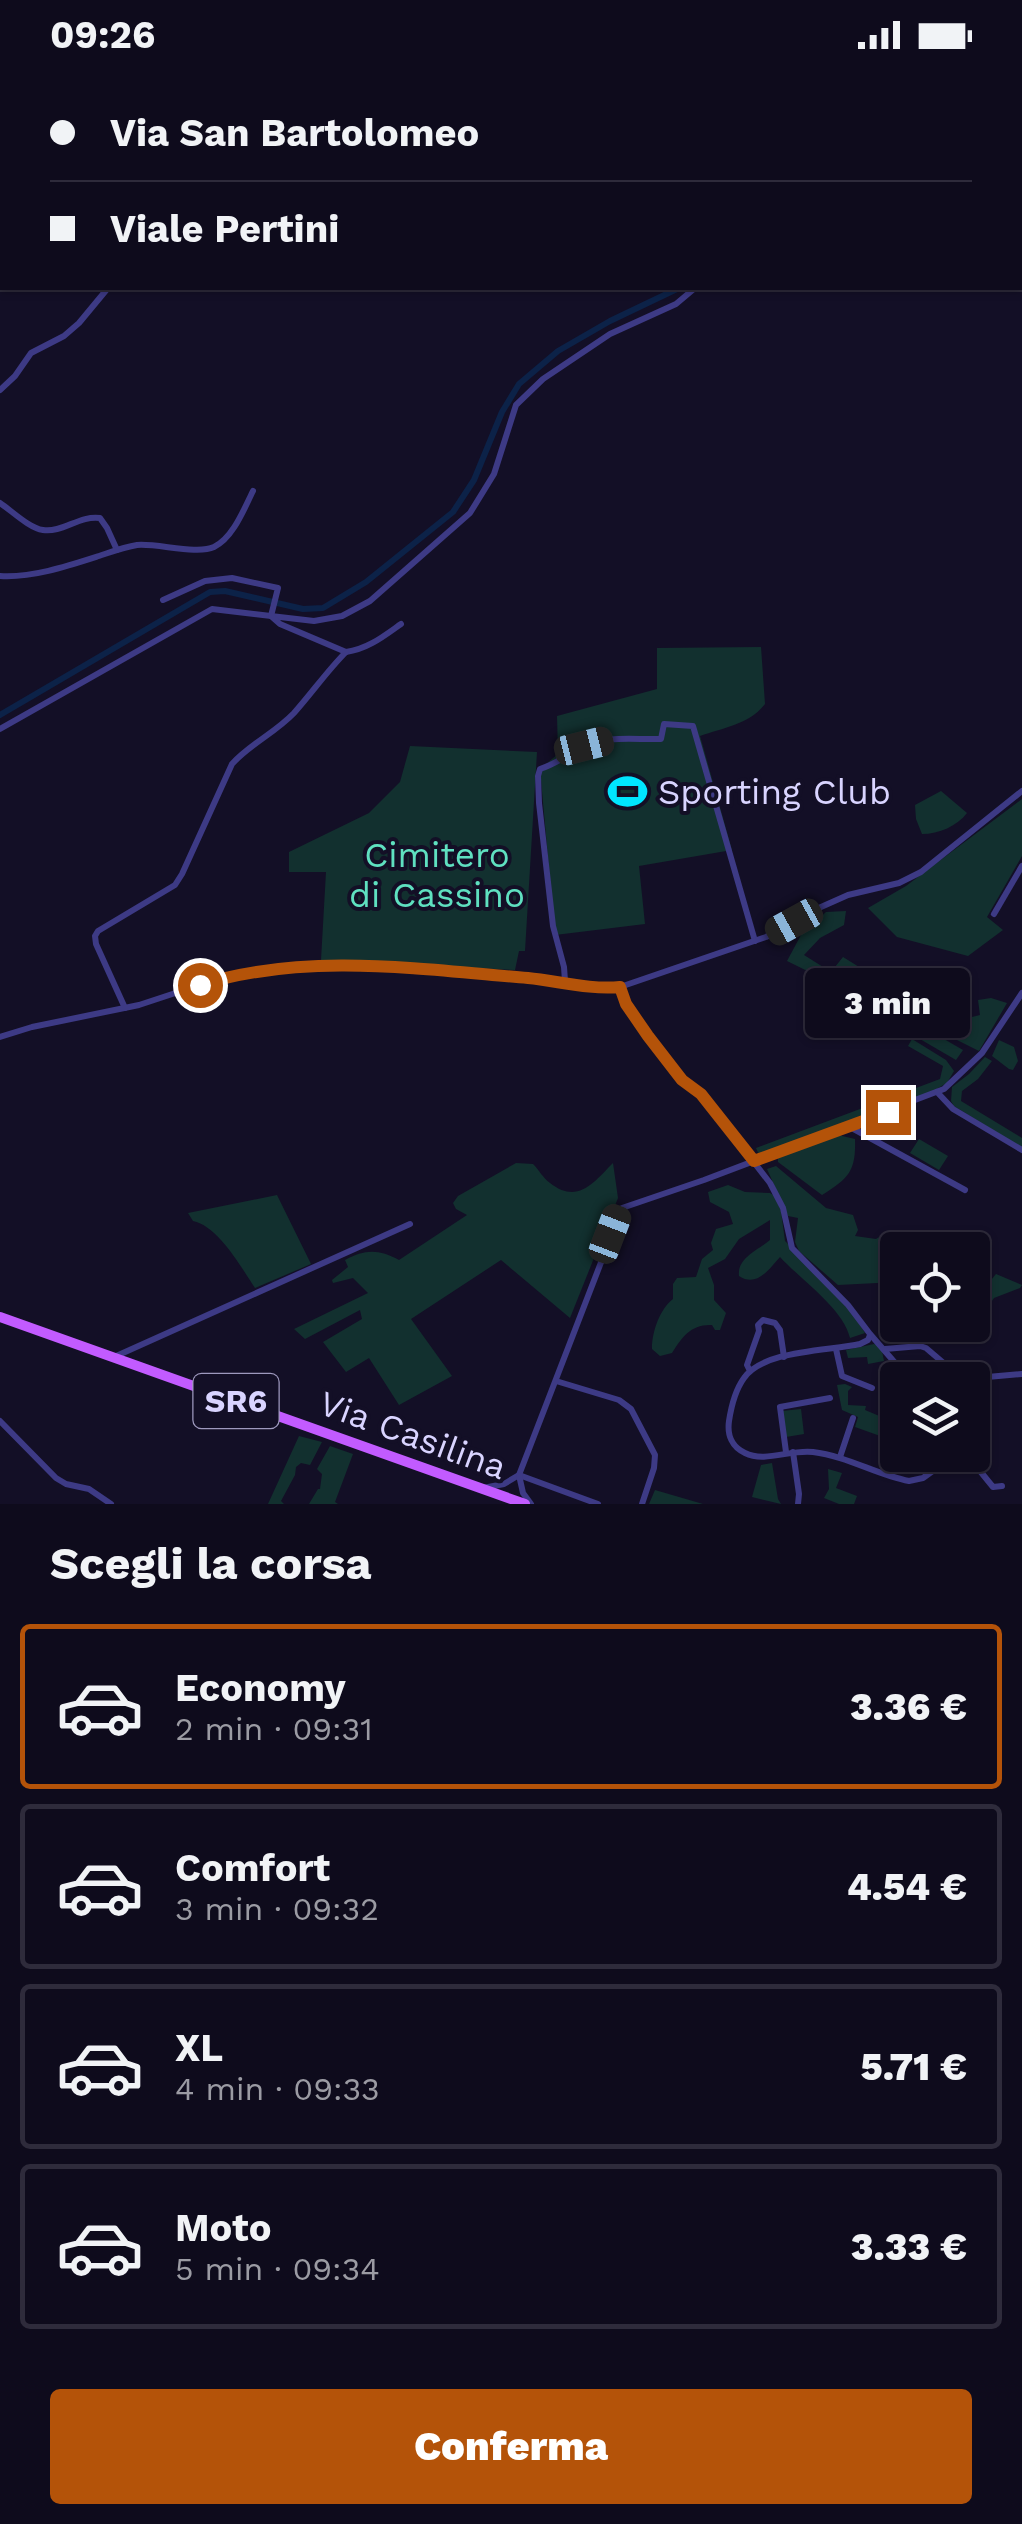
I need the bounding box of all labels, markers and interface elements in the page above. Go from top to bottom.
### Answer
text: 09:26 [50,13,155,57]
text: Via San Bartolomeo [110,111,479,155]
text: Viale Pertini [110,207,339,251]
car [551,724,617,768]
sports icon: Sporting Club [607,771,649,813]
place label: Sporting Club [658,771,891,813]
park label: Cimitero di Cassino [349,834,525,916]
car [760,894,828,950]
route start [178,963,223,1008]
callout: 3 min [806,967,970,1037]
text: 3 min [844,984,931,1022]
route end [866,1090,911,1135]
car [585,1201,635,1267]
map controls [880,1232,990,1472]
button: locate [880,1232,990,1342]
button: layers [880,1362,990,1472]
road number: SR6 [194,1374,278,1428]
street label: Via Casilina [314,1382,512,1488]
text: Scegli la corsa [50,1537,372,1590]
icon: car [55,1662,145,1752]
text: Economy [175,1666,346,1710]
text: 3.36 € [850,1685,967,1729]
text: 2 min · 09:31 [175,1710,373,1748]
icon: car [55,1842,145,1932]
text: Comfort [175,1846,330,1890]
text: 4.54 € [847,1865,967,1909]
text: 3 min · 09:32 [175,1890,379,1928]
icon: car [55,2022,145,2112]
text: XL [175,2026,223,2070]
text: 5.71 € [861,2045,967,2089]
text: 4 min · 09:33 [175,2070,380,2108]
icon: car [55,2202,145,2292]
text: Moto [175,2206,271,2250]
text: 3.33 € [851,2225,967,2269]
text: 5 min · 09:34 [175,2250,380,2288]
button: Conferma [50,2389,972,2504]

